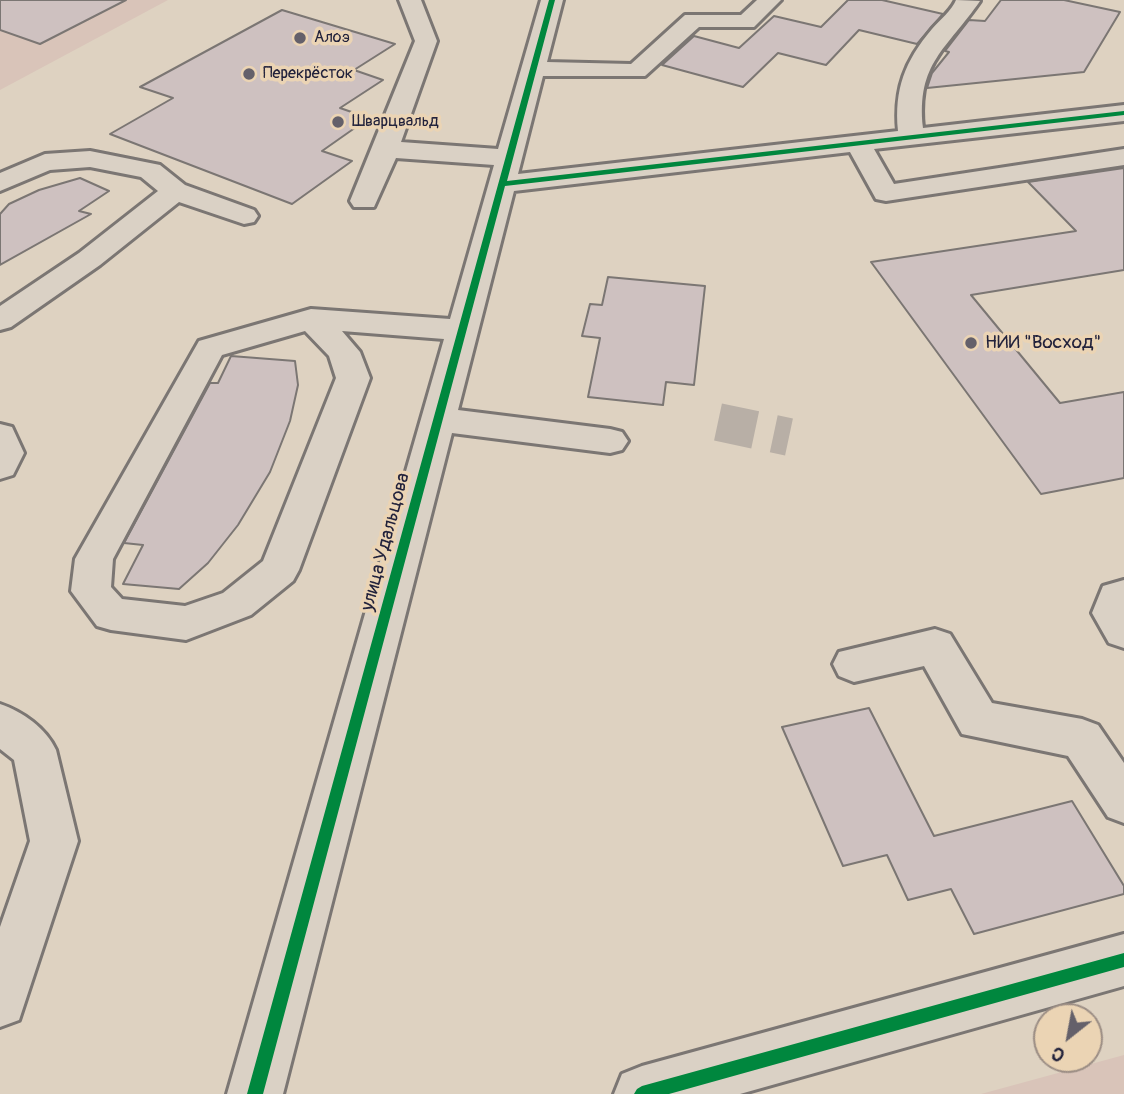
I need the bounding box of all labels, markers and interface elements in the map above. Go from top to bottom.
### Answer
place label: Алоэ [314,28,350,48]
marker: Алоэ [292,30,308,46]
place label: Перекрёсток [263,64,353,84]
marker: Перекрёсток [241,66,257,82]
place label: Шварцвальд [352,112,439,132]
marker: Шварцвальд [330,114,346,130]
place label: НИИ "Восход" [985,332,1101,354]
marker: НИИ "Восход" [963,335,979,351]
street label: улица Удальцова [357,470,415,614]
north arrow [1033,1003,1103,1073]
text: С [1047,1041,1069,1068]

